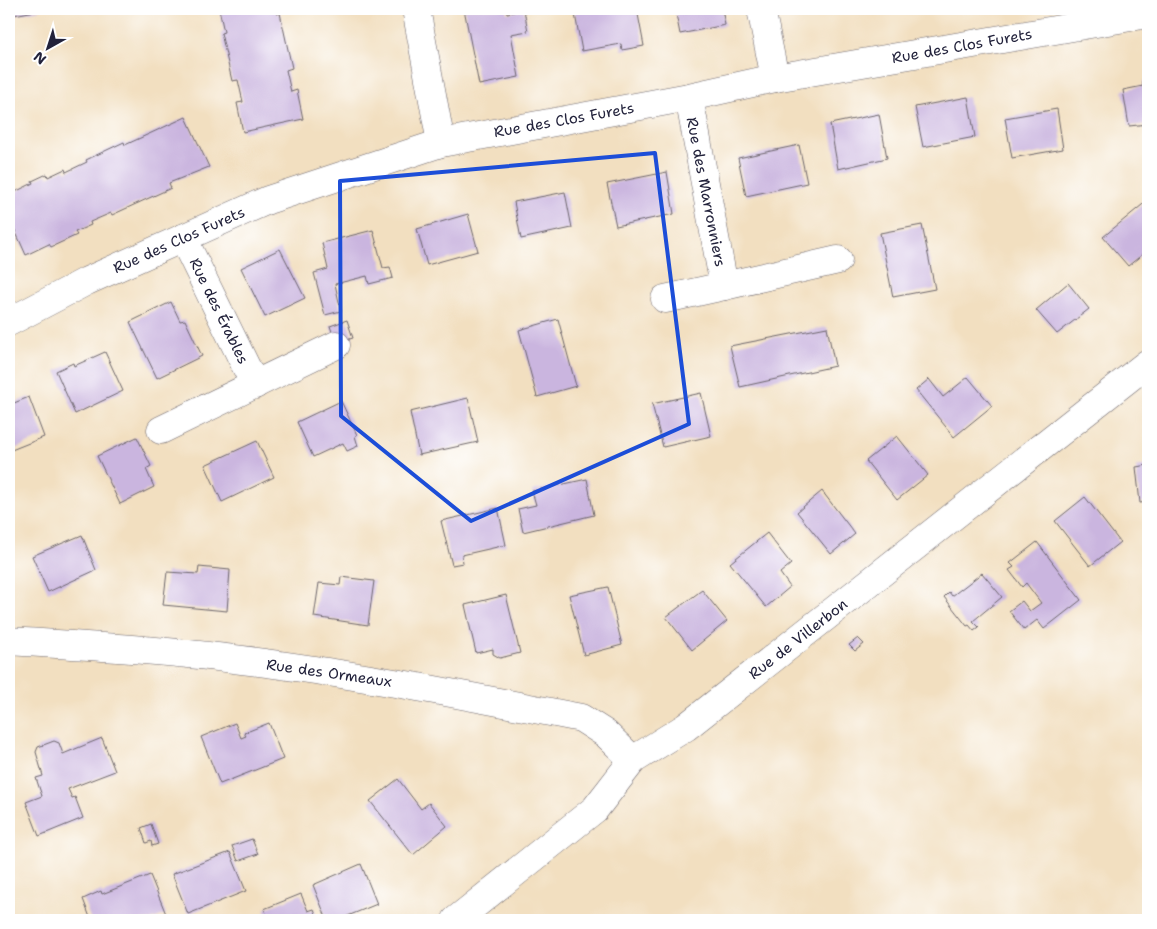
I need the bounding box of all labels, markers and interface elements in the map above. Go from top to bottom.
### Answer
north arrow [22,22,72,72]
street label: Rue des Clos Furets [890,24,1034,68]
text: N [30,48,50,69]
street label: Rue des Clos Furets [492,98,636,142]
street label: Rue des Marronniers [682,115,730,269]
street label: Rue des Clos Furets [110,202,248,278]
street label: Rue des Érables [185,254,254,367]
street label: Rue de Villerbon [744,594,852,684]
street label: Rue des Ormeaux [265,654,393,692]

